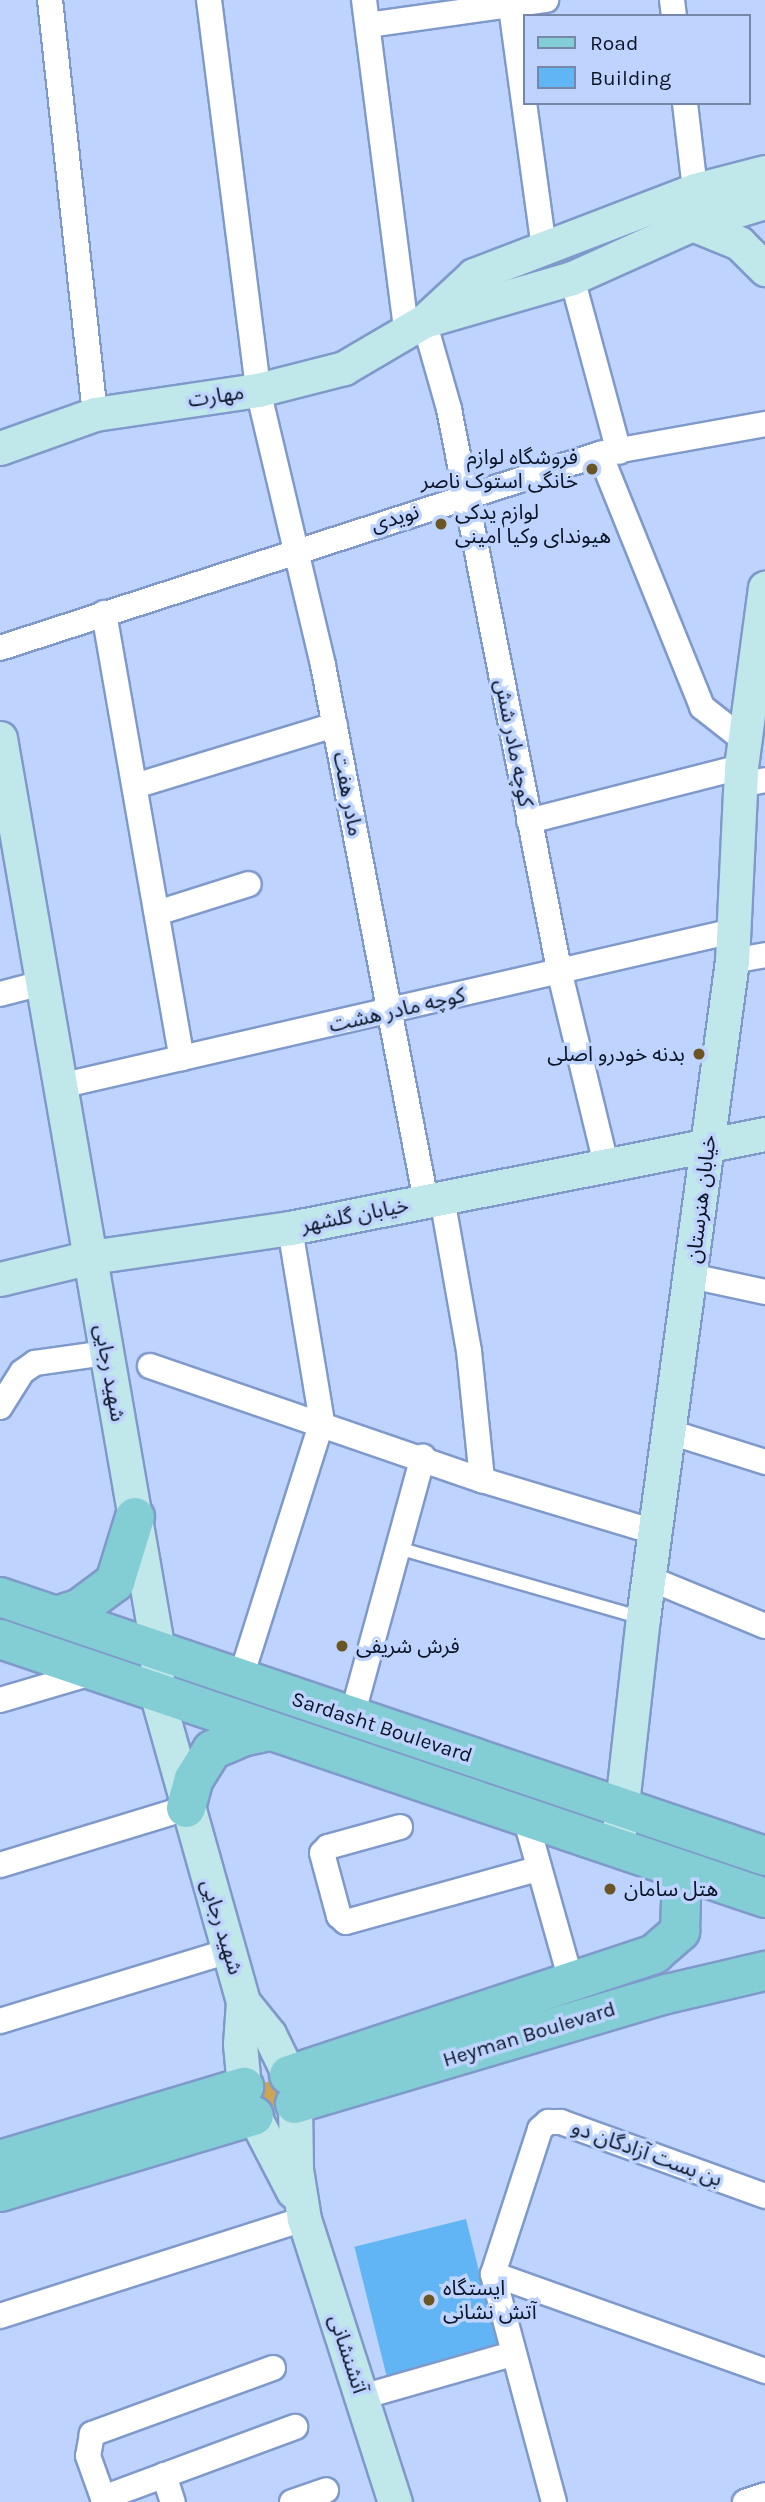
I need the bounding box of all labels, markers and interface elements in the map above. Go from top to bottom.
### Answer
legend [524,14,751,105]
text: Road [590,31,638,55]
text: Building [590,66,671,90]
street label: مهارت [186,379,246,413]
place label: فروشگاه لوازم خانگى استوک ناصر [421,444,578,494]
marker: فروشگاه لوازم خانگى استوک ناصر [584,461,600,477]
street label: نویدی [368,499,422,537]
place label: لوازم یدکى هیونداى وکیا امینى [455,499,611,549]
marker: لوازم یدکى هیونداى وکیا امینى [433,516,449,532]
street label: کوچه مادر شش [489,677,539,809]
street label: مادر هفت [327,750,369,838]
street label: کوچه مادر هشت [327,982,467,1038]
place label: بدنه خودرو اصلی [547,1041,685,1067]
marker: بدنه خودرو اصلی [691,1046,707,1062]
street label: خیابان هنرستان [681,1133,721,1265]
street label: خیابان گلشهر [299,1192,411,1238]
street label: شهید رجایی [89,1322,131,1424]
place label: فرش شریفی [356,1633,460,1659]
marker: فرش شریفی [334,1638,350,1654]
street label: Sardasht Boulevard [288,1686,476,1768]
street label: شهید رجایی [196,1876,248,1978]
place label: هتل سامان [624,1876,718,1902]
marker: هتل سامان [602,1881,618,1897]
street label: Heyman Boulevard [439,1996,619,2072]
street label: بن بست آزادگان دو [568,2114,726,2192]
place label: ایستگاه آتش نشانی [443,2275,537,2325]
marker: ایستگاه آتش نشانی [421,2292,437,2308]
street label: آتشنشانی [323,2311,373,2397]

